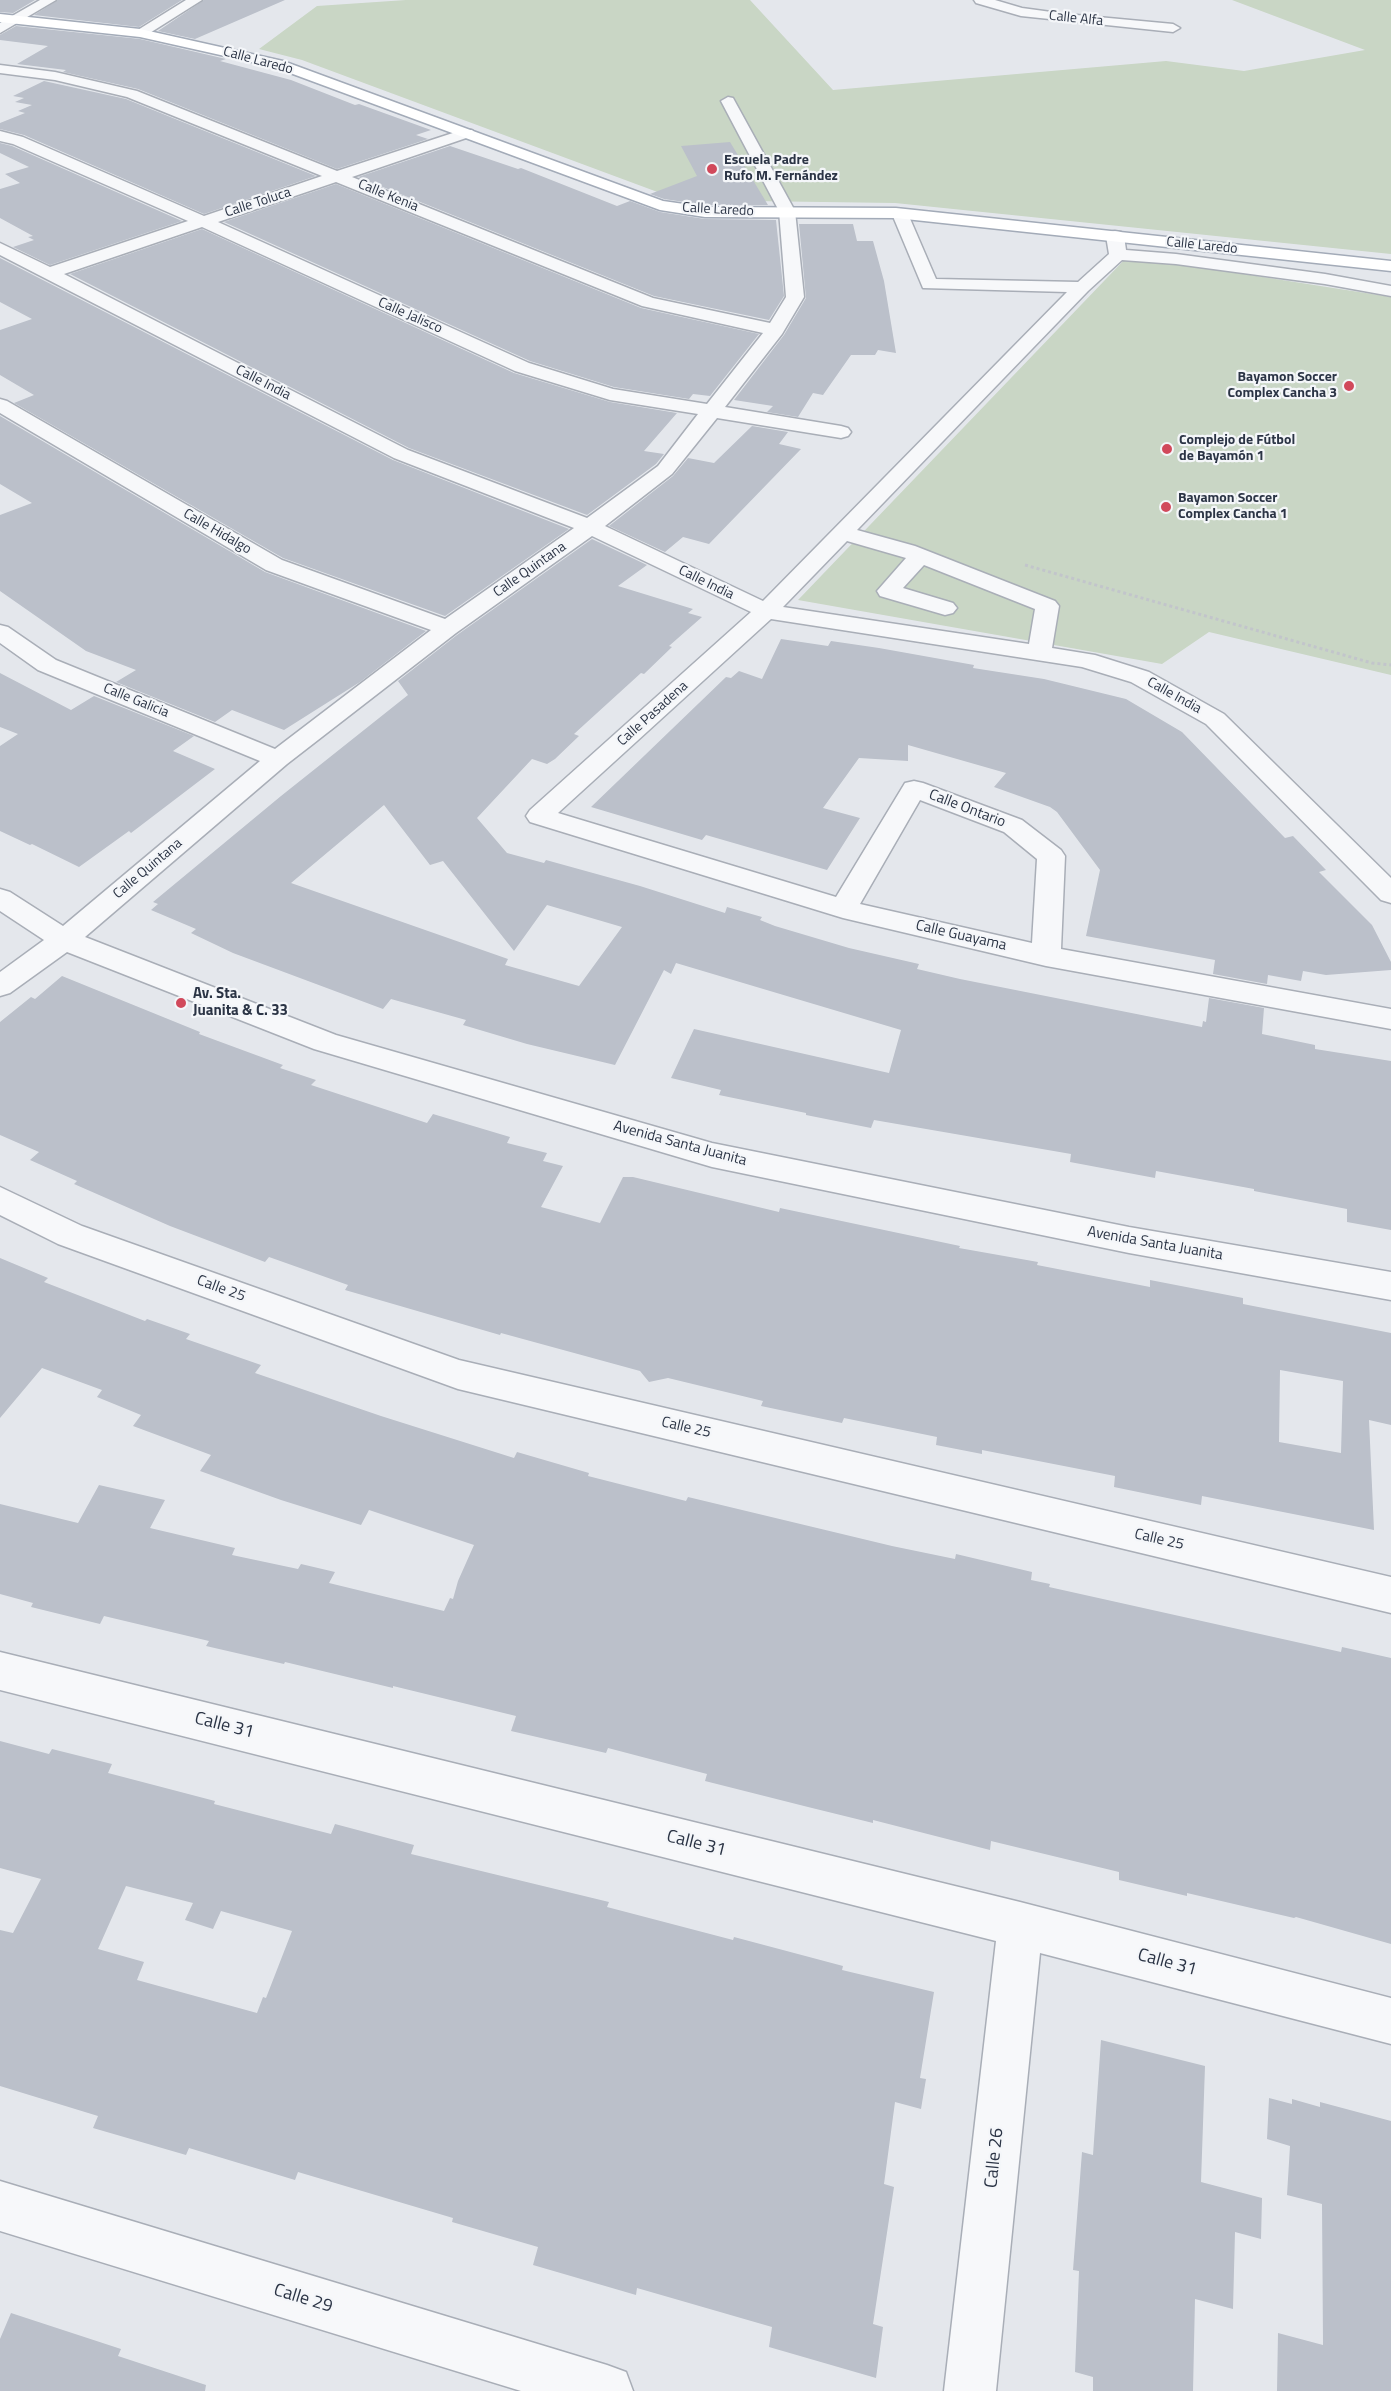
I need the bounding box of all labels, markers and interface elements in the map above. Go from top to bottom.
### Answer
street label: Calle Alfa [1048,8,1104,30]
street label: Calle Laredo [221,44,295,78]
place label: Escuela Padre Rufo M. Fernández [724,153,838,186]
marker: Escuela Padre Rufo M. Fernández [705,162,719,176]
street label: Calle Kenia [355,176,421,216]
street label: Calle Toluca [223,184,293,222]
street label: Calle Laredo [682,200,754,220]
street label: Calle Laredo [1166,234,1238,258]
street label: Calle Jalisco [375,294,445,338]
street label: Calle India [233,362,293,404]
place label: Bayamon Soccer Complex Cancha 3 [1228,370,1337,402]
marker: Bayamon Soccer Complex Cancha 3 [1342,379,1356,393]
place label: Complejo de Fútbol de Bayamón 1 [1179,433,1295,466]
marker: Complejo de Fútbol de Bayamón 1 [1160,442,1174,456]
place label: Bayamon Soccer Complex Cancha 1 [1178,491,1287,524]
marker: Bayamon Soccer Complex Cancha 1 [1159,500,1173,514]
street label: Calle Hidalgo [180,506,254,558]
street label: Calle Quintana [490,539,570,601]
street label: Calle India [675,562,737,604]
street label: Calle India [1144,674,1204,718]
street label: Calle Pasadena [614,678,692,750]
street label: Calle Galicia [101,680,171,722]
street label: Calle Ontario [926,786,1008,832]
street label: Calle Quintana [110,835,186,903]
street label: Calle Guayama [914,917,1008,955]
place label: Av. Sta. Juanita & C. 33 [193,985,288,1020]
marker: Av. Sta. Juanita & C. 33 [174,996,188,1010]
street label: Avenida Santa Juanita [611,1118,749,1170]
street label: Avenida Santa Juanita [1086,1223,1224,1265]
street label: Calle 25 [194,1272,248,1306]
street label: Calle 25 [659,1414,713,1442]
street label: Calle 25 [1132,1526,1186,1554]
street label: Calle 31 [192,1708,256,1744]
street label: Calle 31 [664,1826,728,1862]
street label: Calle 31 [1135,1945,1199,1981]
street label: Calle 26 [981,2127,1009,2189]
street label: Calle 29 [271,2280,335,2318]

